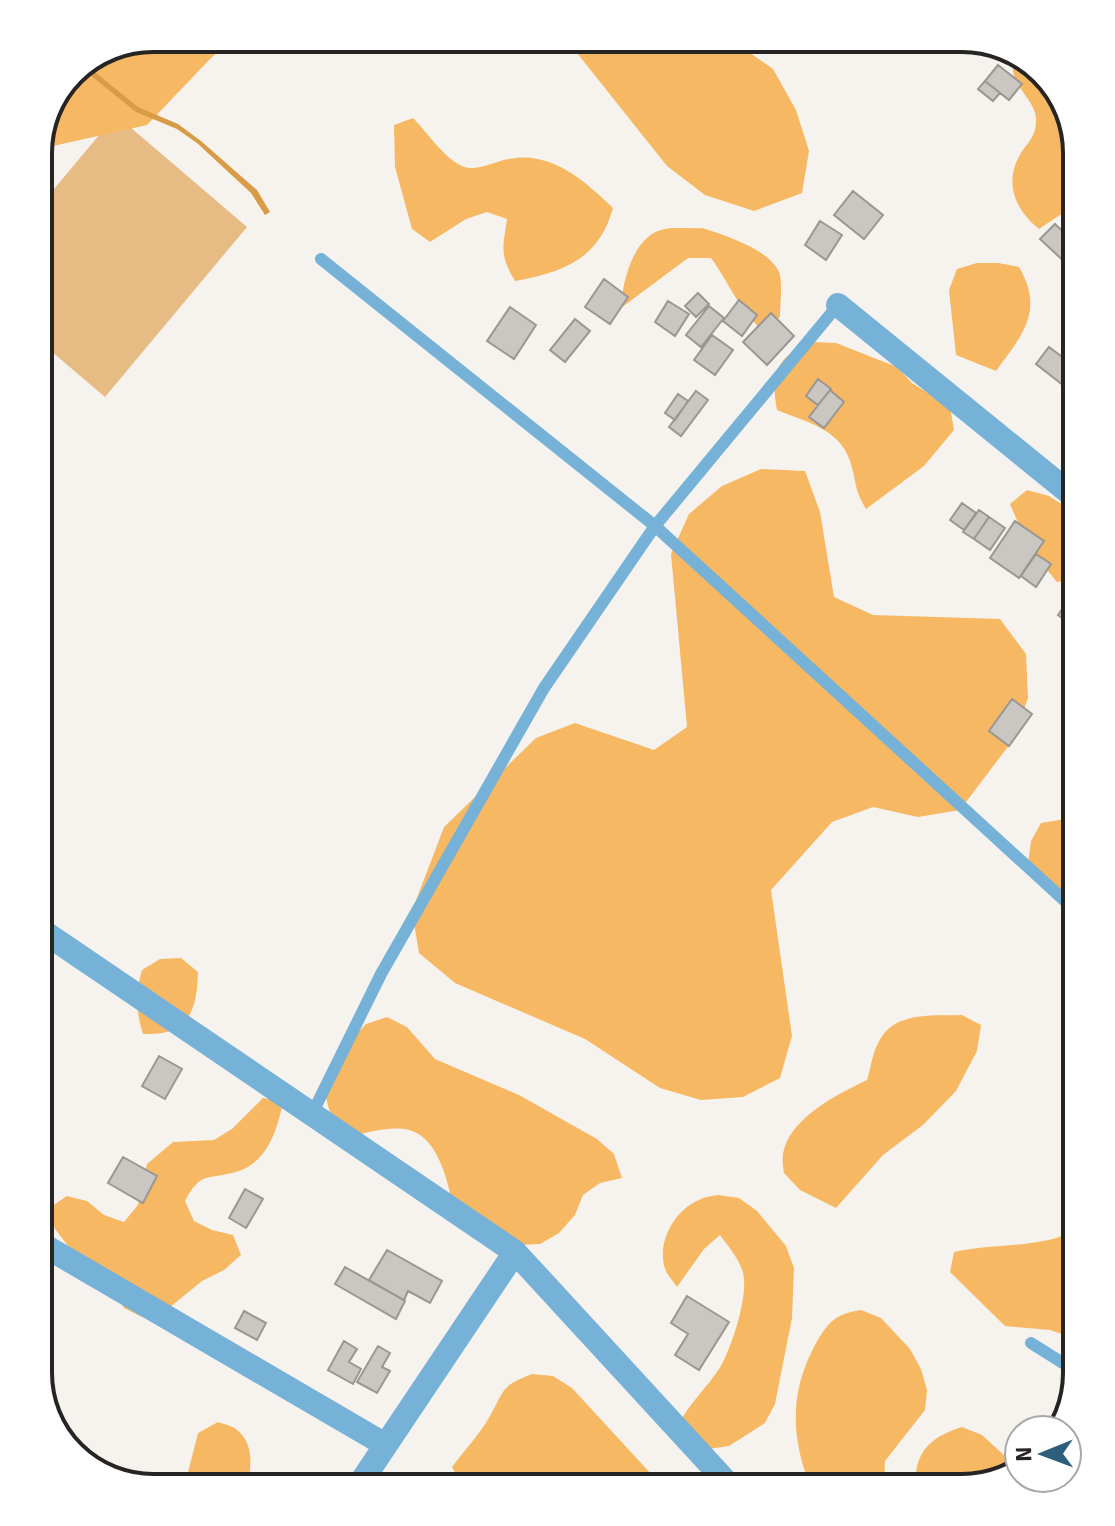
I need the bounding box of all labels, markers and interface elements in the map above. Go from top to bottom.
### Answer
north arrow [1003,1414,1083,1494]
text: N [1010,1446,1037,1462]

